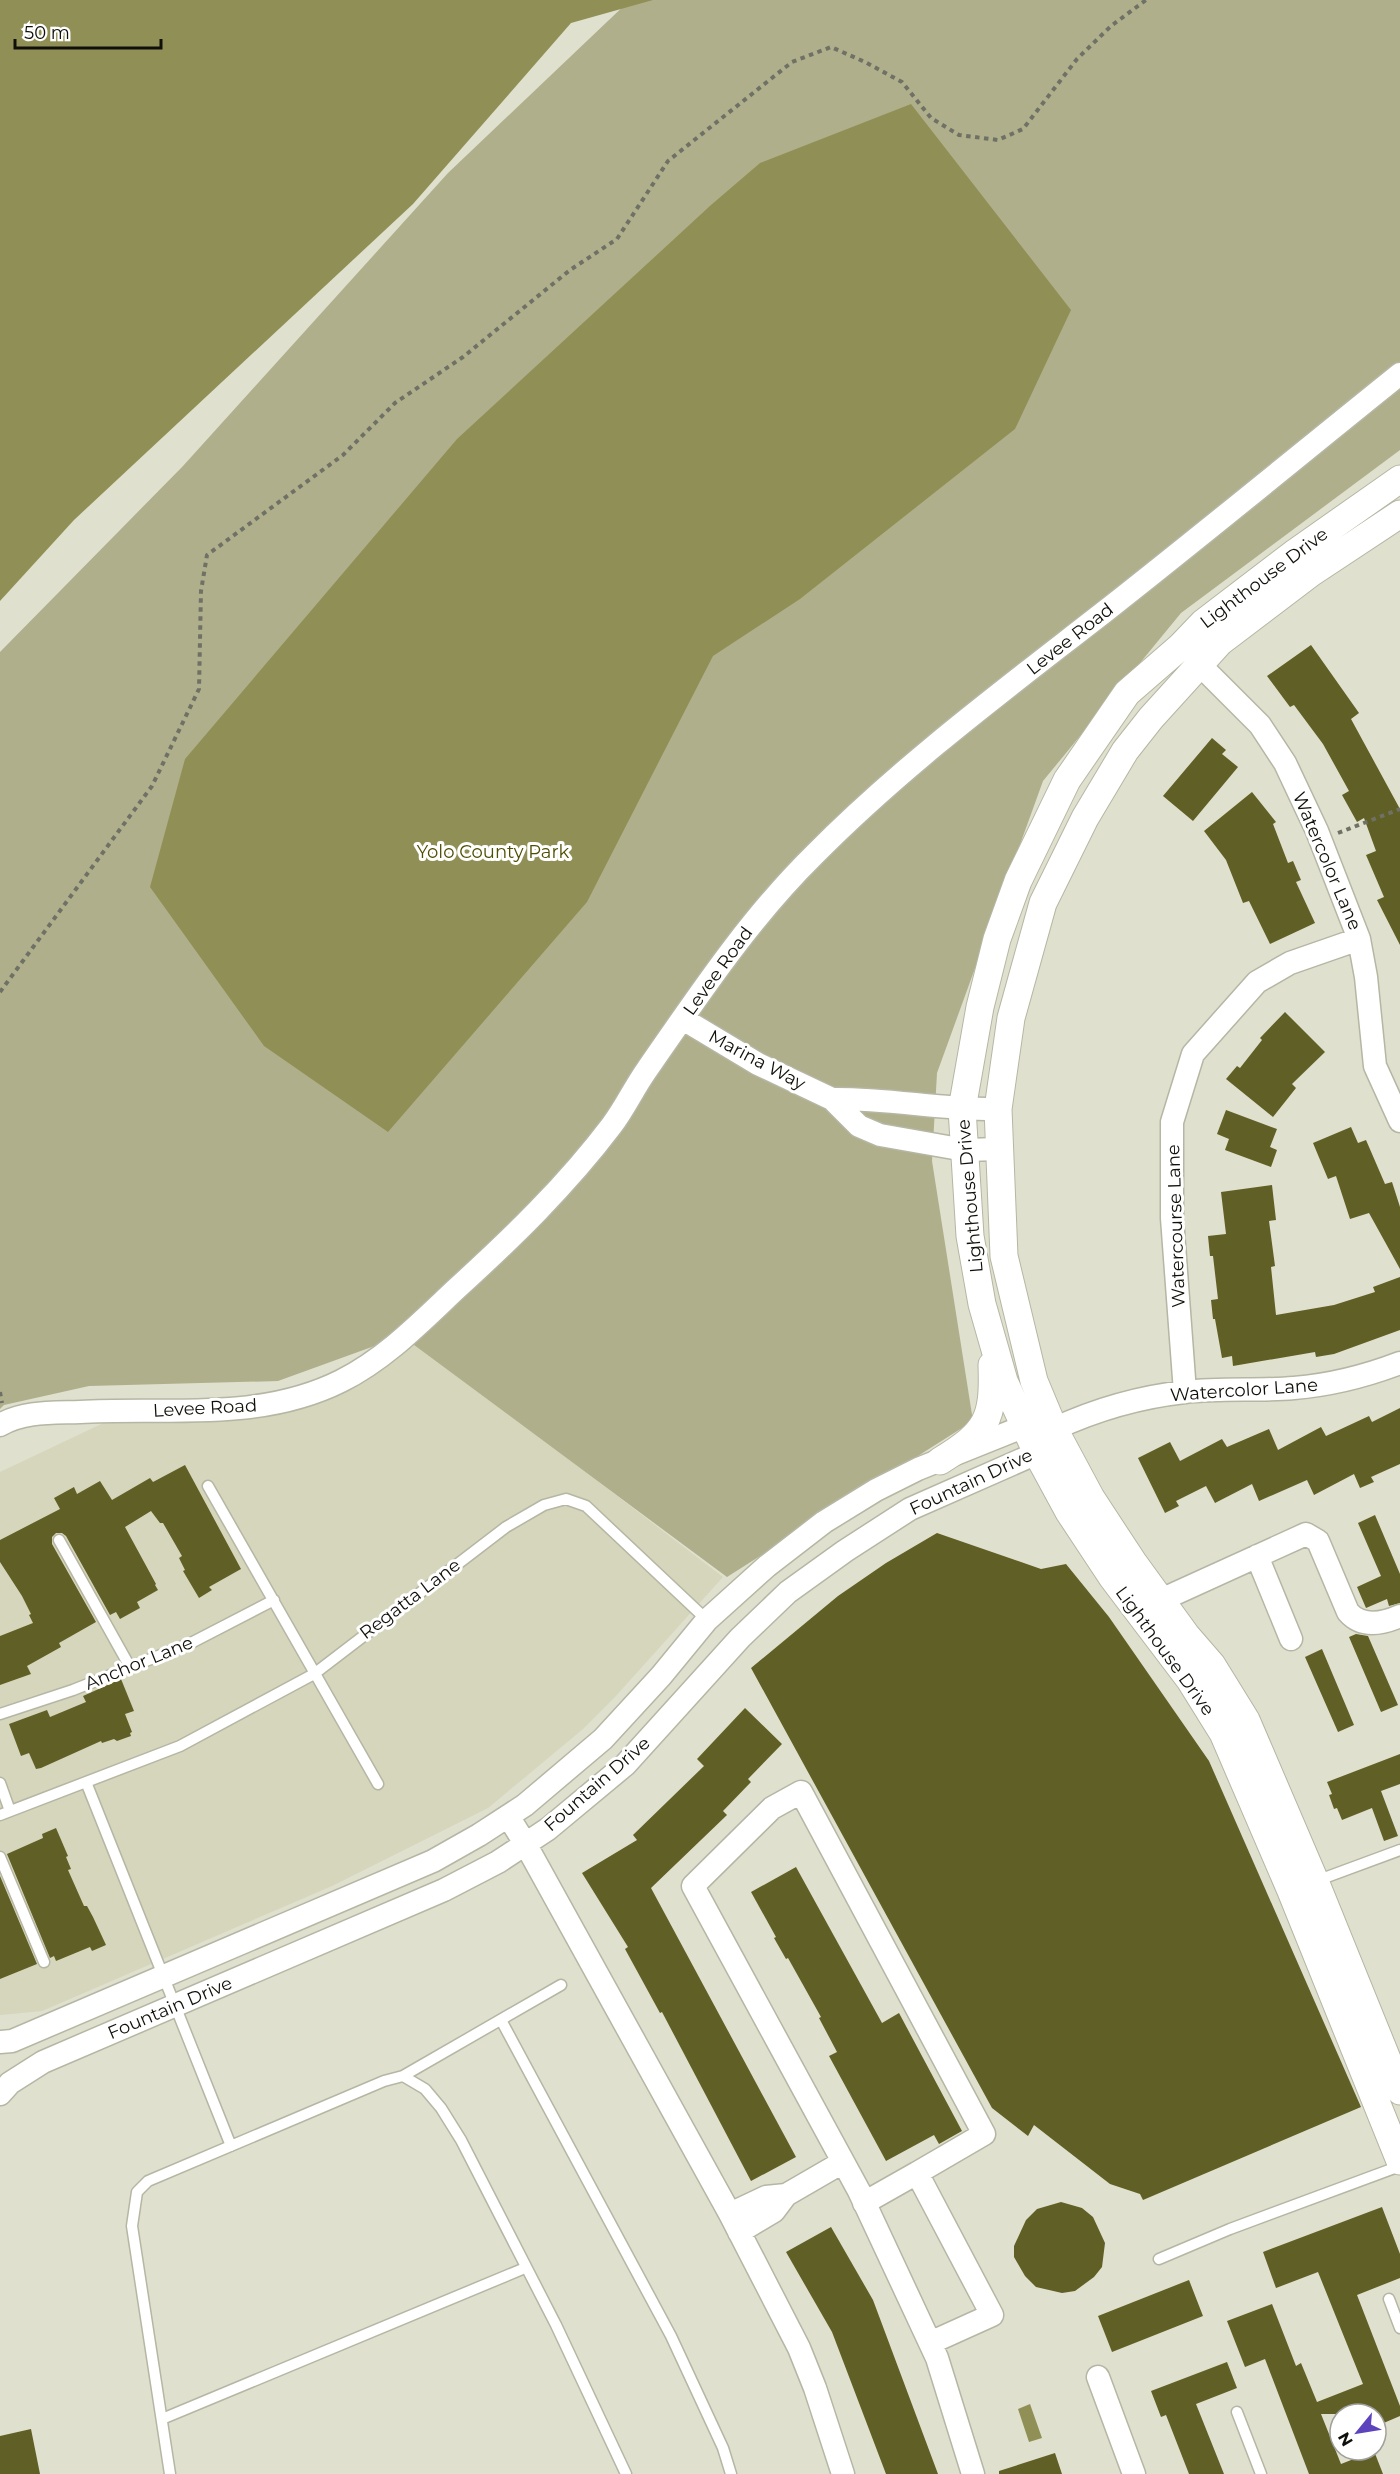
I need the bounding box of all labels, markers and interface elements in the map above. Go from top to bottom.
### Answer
scale bar [15,12,160,50]
text: 50 m [24,22,70,44]
street label: Lighthouse Drive [1196,523,1332,633]
street label: Levee Road [1022,598,1118,680]
street label: Watercolor Lane [1288,789,1366,934]
park label: Yolo County Park [417,841,570,863]
street label: Levee Road [678,922,758,1020]
street label: Marina Way [705,1025,809,1095]
street label: Lighthouse Drive [952,1118,988,1274]
street label: Watercourse Lane [1162,1144,1190,1308]
street label: Watercolor Lane [1169,1374,1319,1406]
street label: Levee Road [152,1394,258,1422]
street label: Fountain Drive [906,1444,1036,1520]
street label: Regatta Lane [355,1554,465,1644]
street label: Lighthouse Drive [1111,1582,1219,1720]
street label: Anchor Lane [82,1631,196,1695]
street label: Fountain Drive [540,1732,655,1836]
street label: Fountain Drive [104,1972,236,2044]
north arrow [1328,2402,1388,2462]
text: N [1334,2429,1357,2450]

